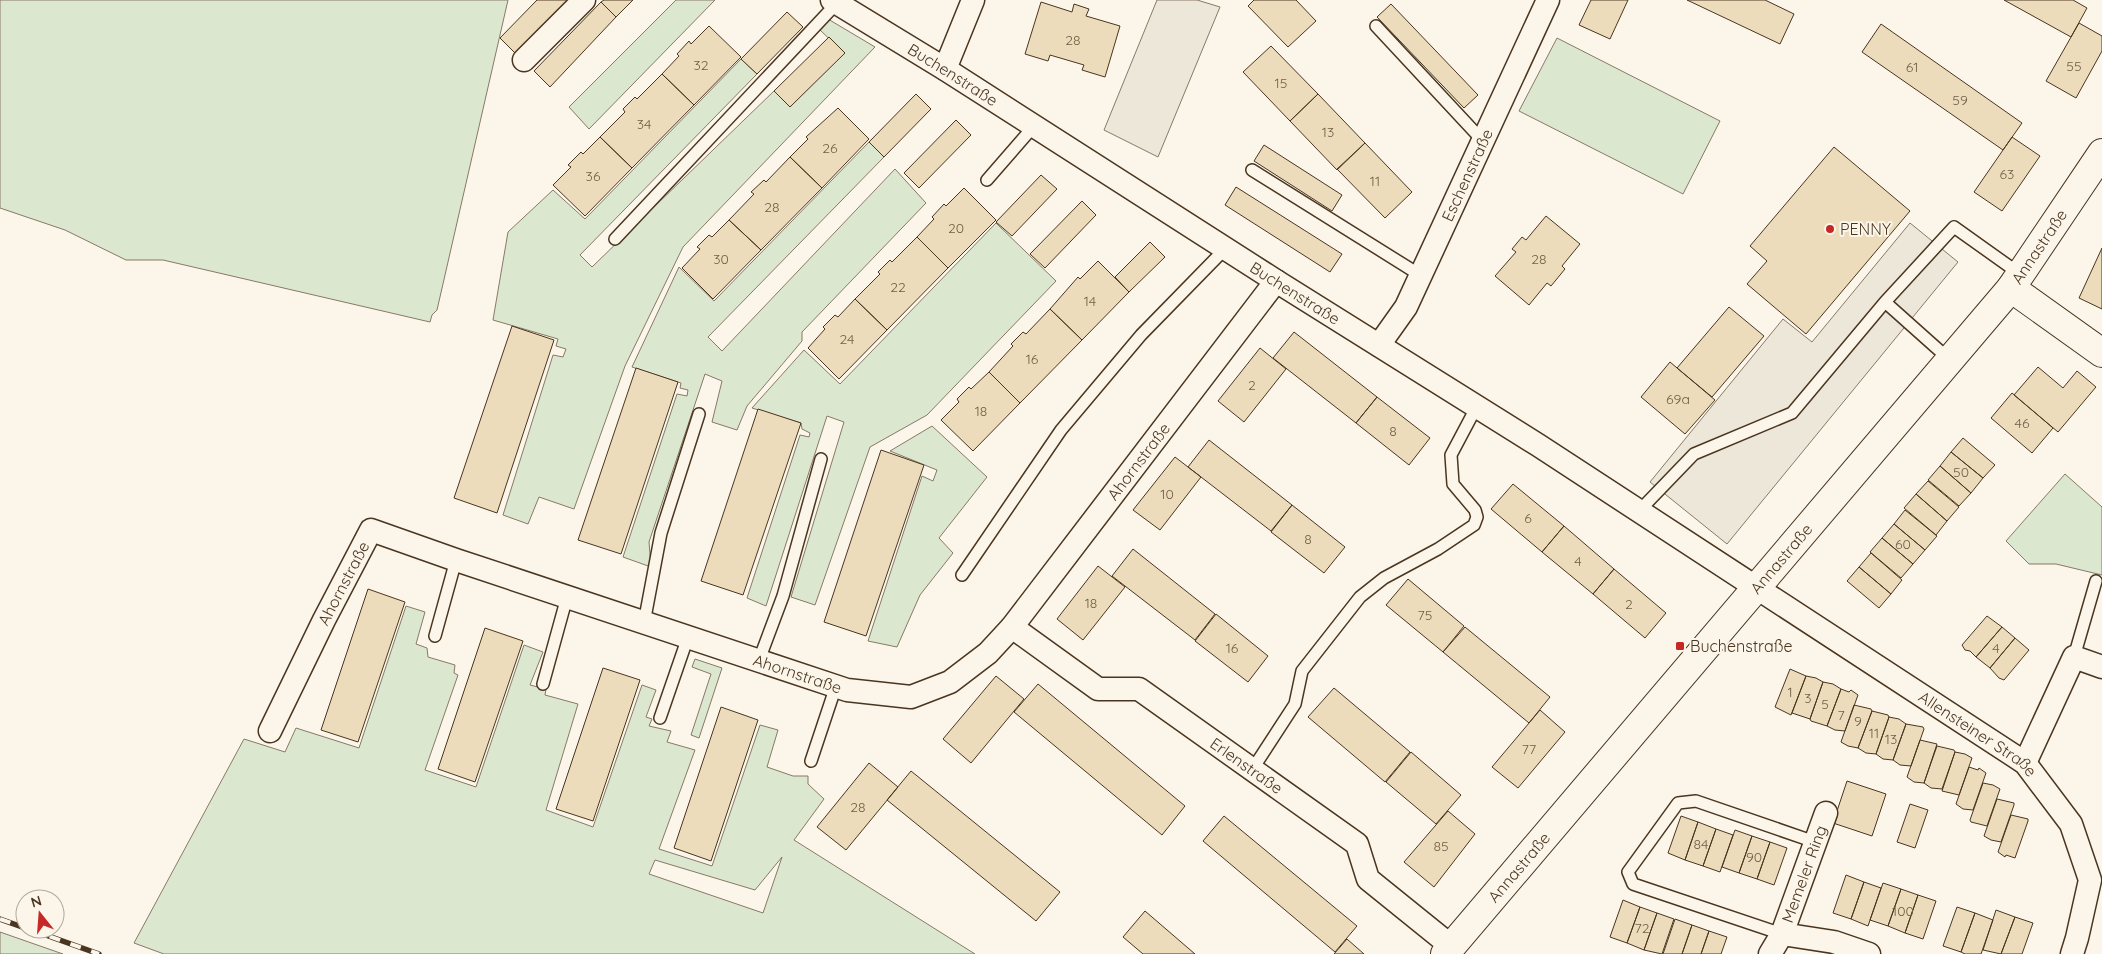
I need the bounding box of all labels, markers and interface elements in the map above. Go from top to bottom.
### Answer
house number: 28 [1065,31,1081,49]
street label: Buchenstraße [904,39,1002,110]
house number: 32 [693,56,709,74]
house number: 55 [2066,57,2082,75]
house number: 61 [1906,58,1918,76]
house number: 15 [1275,74,1287,92]
house number: 59 [1952,91,1968,109]
house number: 34 [637,115,651,133]
house number: 13 [1322,123,1334,141]
street label: Eschenstraße [1437,126,1497,224]
house number: 26 [822,139,838,157]
house number: 63 [2000,165,2014,183]
house number: 36 [586,167,601,185]
house number: 11 [1370,172,1380,190]
house number: 28 [764,198,780,216]
street label: Annastraße [2007,205,2071,288]
house number: 20 [948,219,964,237]
place label: PENNY [1840,219,1891,239]
marker: PENNY [1824,223,1836,235]
house number: 30 [713,250,729,268]
house number: 28 [1531,250,1547,268]
street label: Buchenstraße [1246,257,1344,329]
house number: 22 [890,278,906,296]
house number: 14 [1084,292,1096,310]
house number: 24 [840,330,854,348]
house number: 16 [1026,350,1039,368]
house number: 2 [1248,376,1256,394]
house number: 69a [1666,390,1690,408]
house number: 18 [975,402,987,420]
house number: 46 [2015,414,2030,432]
street label: Ahornstraße [1103,419,1174,504]
house number: 8 [1389,422,1397,440]
house number: 50 [1953,463,1969,481]
house number: 10 [1160,485,1174,503]
house number: 6 [1524,509,1532,527]
street label: Annastraße [1746,519,1817,598]
house number: 8 [1304,530,1312,548]
house number: 60 [1895,535,1911,553]
street label: Ahornstraße [313,538,373,629]
house number: 4 [1574,552,1582,570]
house number: 18 [1085,594,1097,612]
house number: 2 [1625,595,1633,613]
house number: 75 [1418,606,1432,624]
place label: Buchenstraße [1690,636,1793,656]
house number: 16 [1226,639,1239,657]
house number: 4 [1992,639,2000,657]
marker: Buchenstraße [1674,640,1686,652]
street label: Ahornstraße [751,650,844,698]
house number: 1 [1787,683,1793,701]
street label: Allensteiner Straße [1915,686,2042,780]
house number: 3 [1804,689,1812,707]
house number: 5 [1821,695,1829,713]
house number: 7 [1837,706,1845,724]
house number: 9 [1854,712,1862,730]
house number: 11 [1869,724,1879,742]
house number: 13 [1885,730,1897,748]
street label: Erlenstraße [1206,733,1287,798]
house number: 77 [1522,740,1536,758]
house number: 28 [850,798,866,816]
street label: Memeler Ring [1777,822,1831,925]
street label: Annastraße [1483,828,1554,906]
house number: 84 [1694,835,1708,853]
house number: 85 [1433,837,1449,855]
house number: 90 [1746,848,1762,866]
north arrow [15,889,65,939]
text: N [29,891,44,912]
house number: 100 [1892,902,1914,920]
house number: 72 [1635,919,1650,937]

